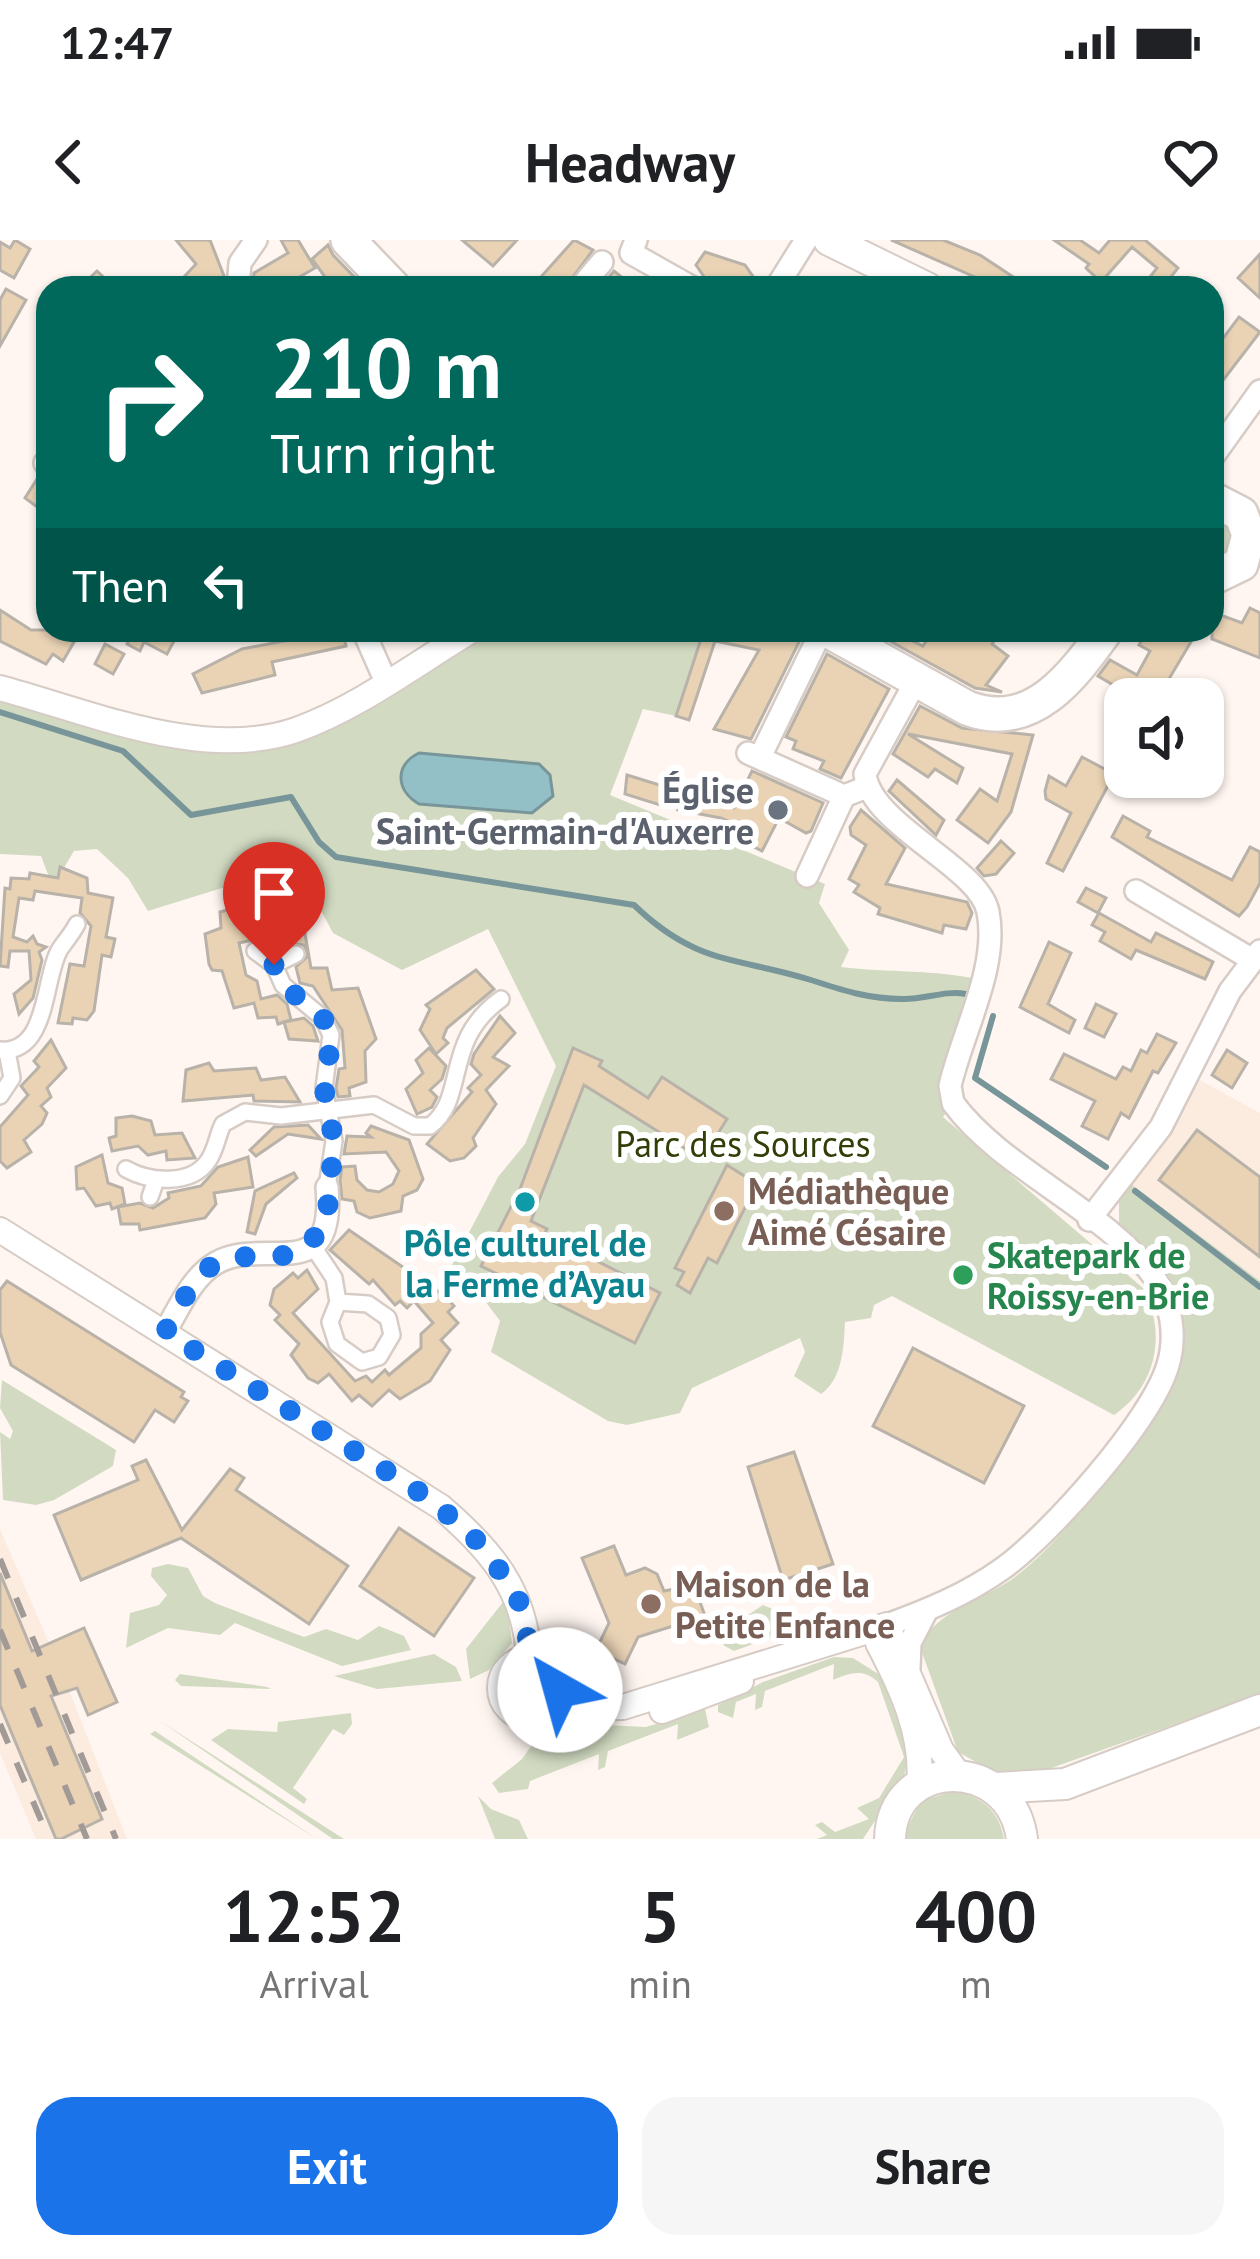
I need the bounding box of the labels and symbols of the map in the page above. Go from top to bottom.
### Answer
place label: Église Saint-Germain-d'Auxerre [376,766,754,854]
marker: Église Saint-Germain-d'Auxerre [765,797,791,823]
pin [223,842,325,965]
park label: Parc des Sources [615,1120,871,1167]
place label: Médiathèque Aimé Césaire [748,1167,949,1255]
marker: Pôle culturel de la Ferme d’Ayau [512,1189,538,1215]
marker: Médiathèque Aimé Césaire [711,1198,737,1224]
place label: Pôle culturel de la Ferme d’Ayau [404,1219,646,1307]
place label: Skatepark de Roissy-en-Brie [987,1231,1209,1319]
marker: Skatepark de Roissy-en-Brie [950,1262,976,1288]
place label: Maison de la Petite Enfance [675,1560,895,1648]
marker: Maison de la Petite Enfance [638,1591,664,1617]
position arrow [497,1627,623,1753]

